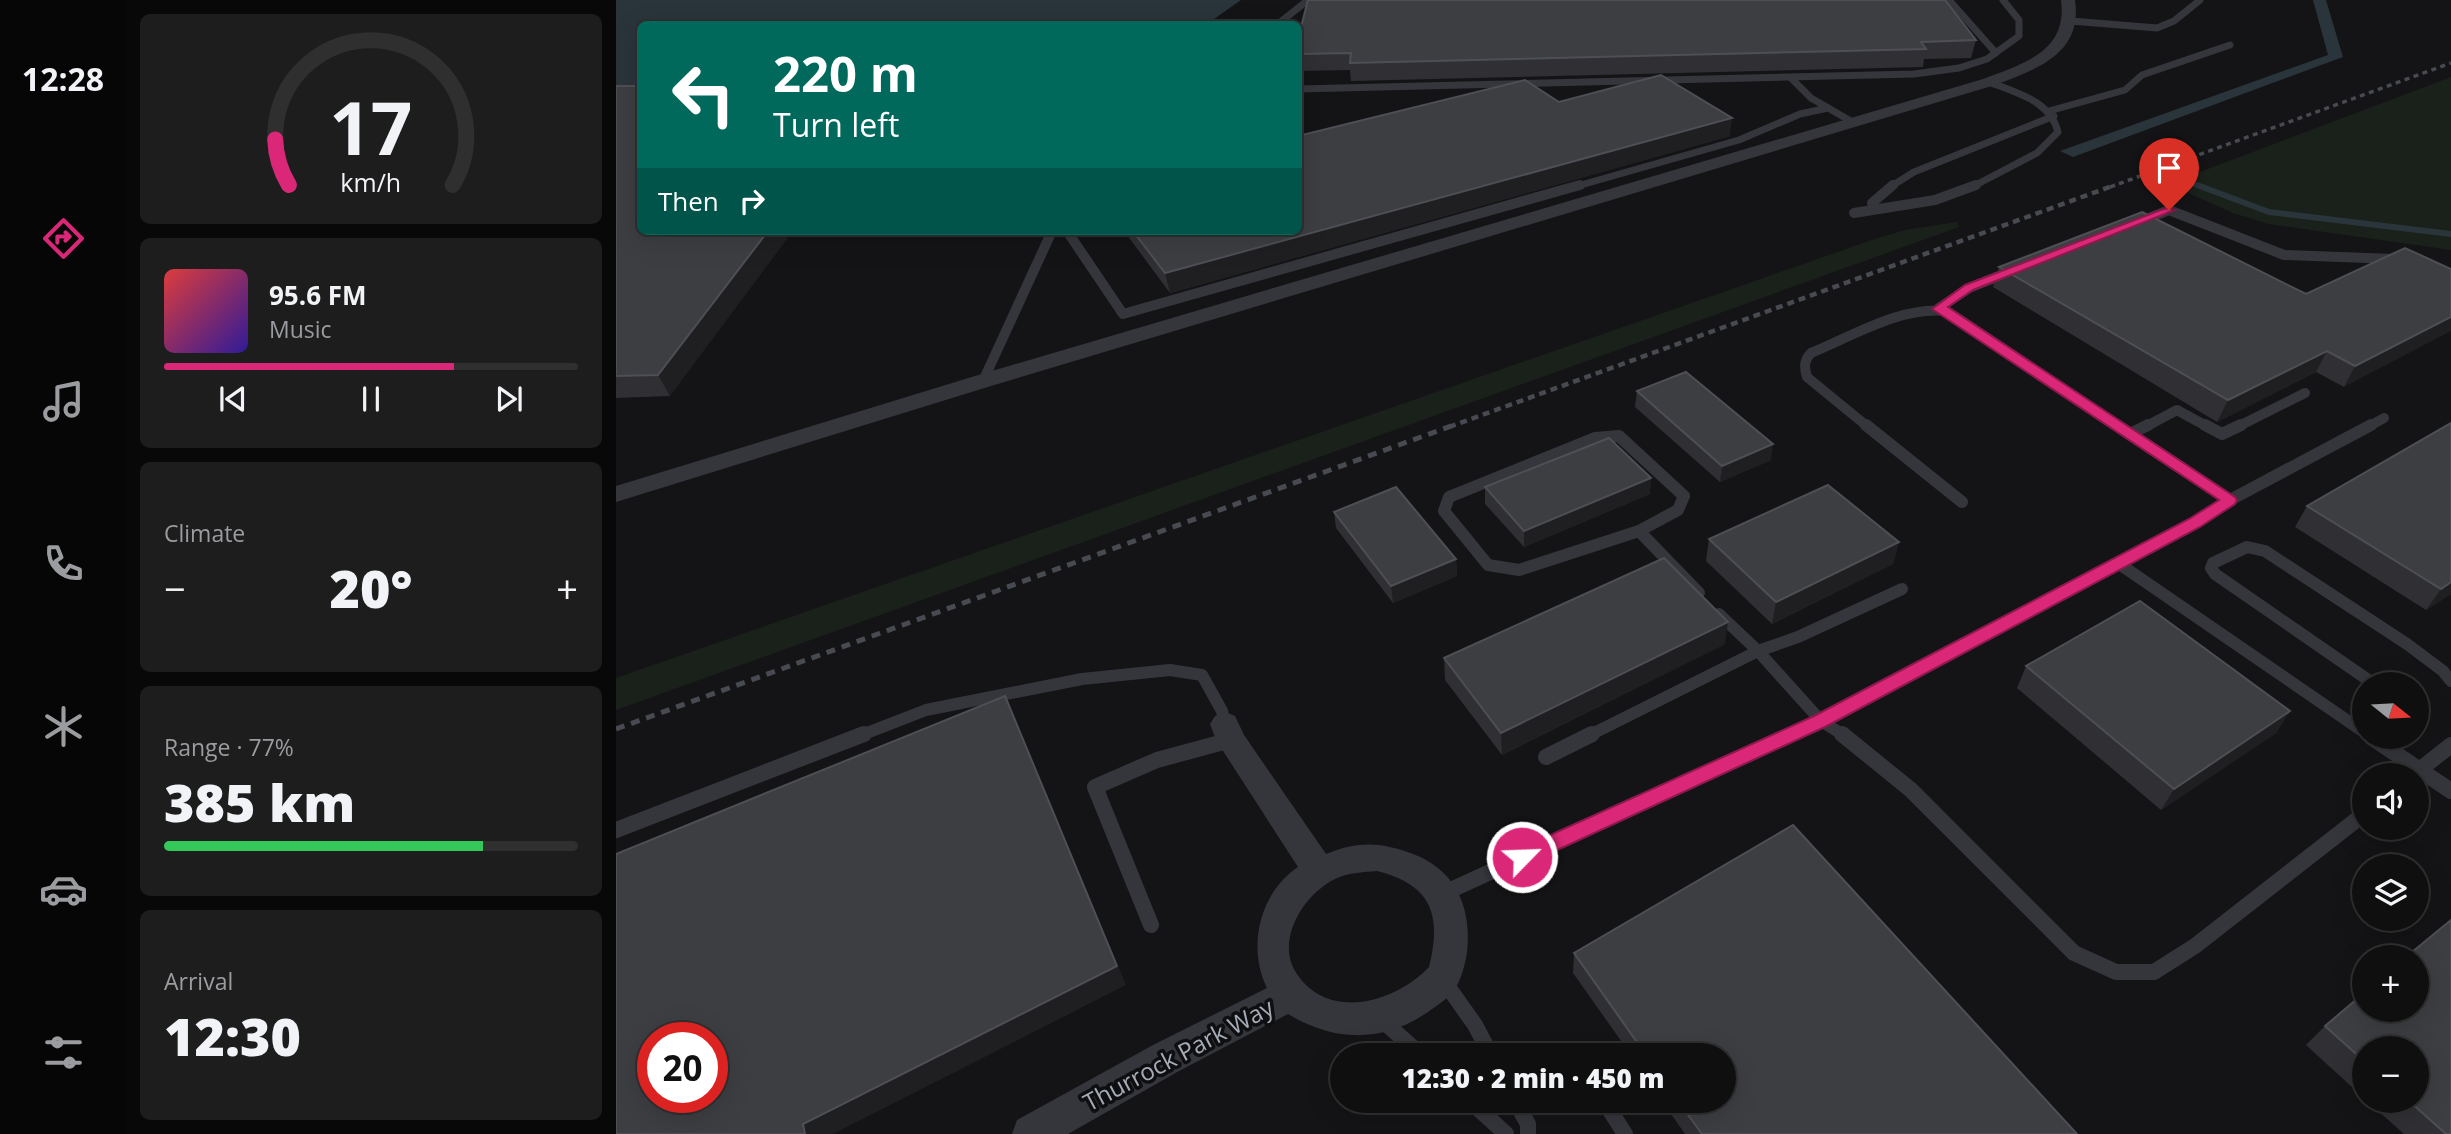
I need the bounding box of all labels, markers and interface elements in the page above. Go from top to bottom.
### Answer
text: 220 m [773,40,918,106]
icon: left [658,49,749,140]
text: 12:28 [22,57,104,100]
text: 17 [329,77,413,176]
text: Turn left [773,103,899,146]
pin [2139,138,2199,210]
icon: arrive [2150,149,2188,187]
text: km/h [341,165,401,199]
icon: right [733,182,771,220]
text: Then [658,183,719,219]
icon: directions [39,214,88,263]
text: 95.6 FM [269,277,367,313]
text: Music [269,313,332,345]
icon: music [39,377,88,426]
icon: previous [214,380,252,418]
icon: pause [352,380,390,418]
icon: next [490,380,528,418]
text: Climate [164,517,245,549]
icon: phone [39,539,88,588]
text: 20° [330,552,412,623]
text: − [164,562,186,614]
text: + [556,562,578,614]
north arrow [2352,672,2429,749]
map controls [2352,672,2429,1113]
icon: climate [39,702,88,751]
text: Range · 77% [164,731,294,763]
button: sound [2352,763,2429,840]
text: 385 km [164,766,355,837]
position arrow [1485,820,1559,894]
button: layers [2352,854,2429,931]
icon: car [39,865,88,914]
button: + [2352,945,2429,1022]
text: Arrival [164,965,233,997]
street label: Thurrock Park Way [1077,989,1280,1118]
text: 12:30 [164,1000,301,1071]
speed limit sign: 20 [637,1022,728,1113]
icon: filters [39,1028,88,1077]
button: − [2352,1036,2429,1113]
text: 12:30 · 2 min · 450 m [1402,1060,1664,1096]

